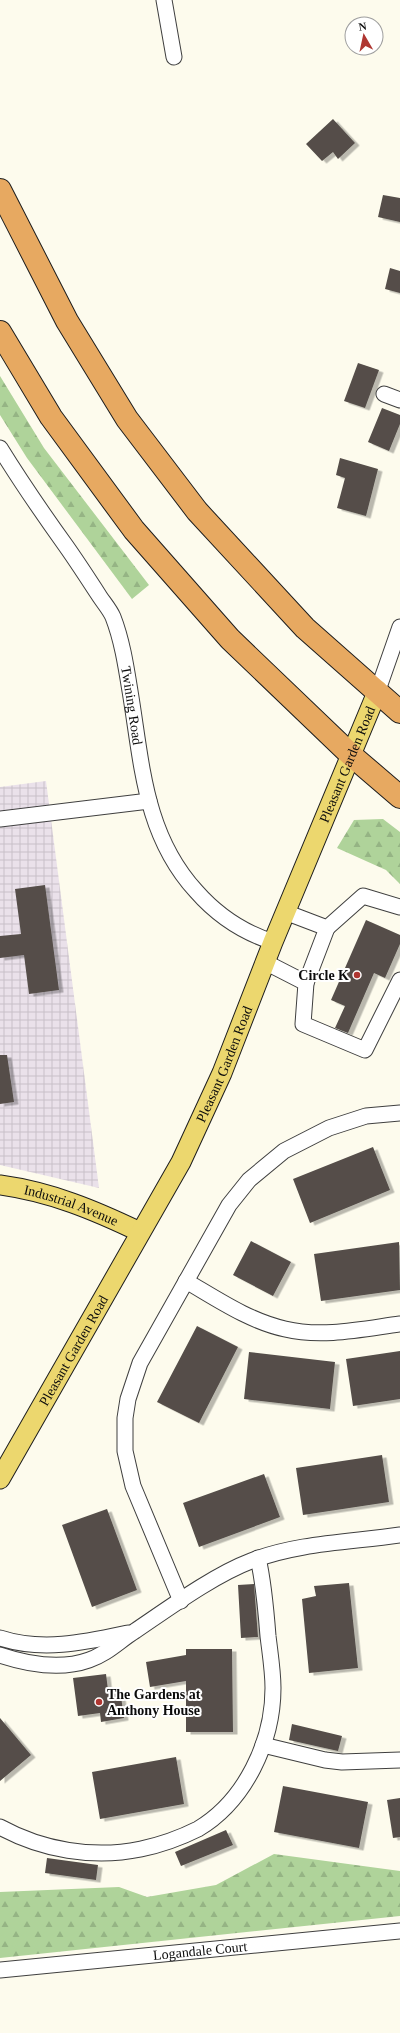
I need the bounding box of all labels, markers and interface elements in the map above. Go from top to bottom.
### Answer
north arrow [344,16,384,56]
text: N [358,20,367,33]
street label: Twining Road [118,665,145,746]
street label: Pleasant Garden Road [317,704,378,825]
place label: Circle K [298,968,349,983]
marker: Circle K [352,970,362,980]
street label: Pleasant Garden Road [193,1004,255,1125]
street label: Industrial Avenue [22,1182,120,1229]
street label: Pleasant Garden Road [36,1293,111,1408]
place label: The Gardens at Anthony House [107,1687,201,1718]
marker: The Gardens at Anthony House [94,1697,104,1707]
street label: Logandale Court [152,1939,248,1963]

